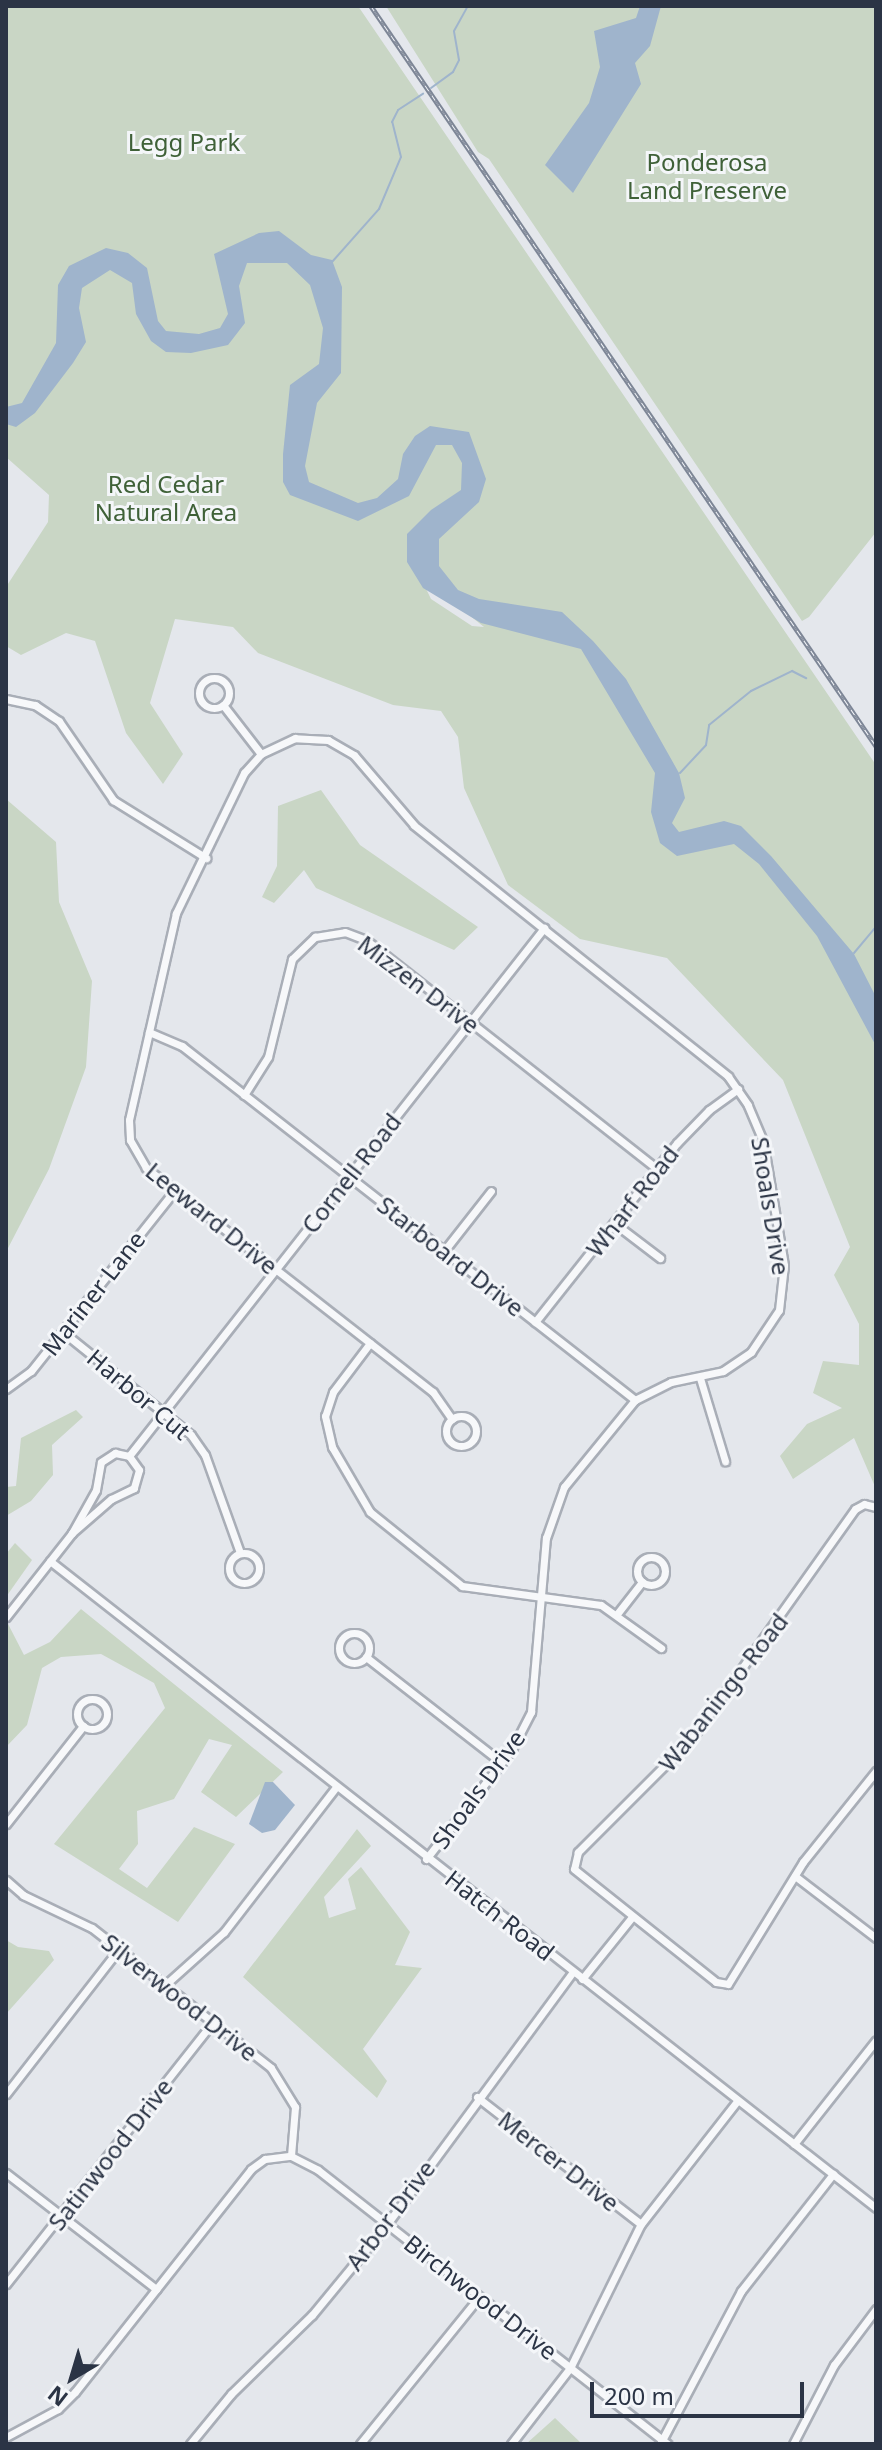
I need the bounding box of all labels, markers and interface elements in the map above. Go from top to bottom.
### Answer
park label: Legg Park [128,128,240,156]
park label: Ponderosa Land Preserve [627,148,787,204]
park label: Red Cedar Natural Area [95,470,237,526]
street label: Mizzen Drive [353,929,485,1039]
street label: Cornell Road [295,1107,407,1239]
street label: Shoals Drive [746,1135,796,1277]
street label: Wharf Road [580,1140,684,1262]
street label: Leeward Drive [140,1156,284,1280]
street label: Starboard Drive [372,1190,530,1322]
street label: Mariner Lane [35,1225,151,1361]
street label: Harbor Cut [82,1343,196,1445]
street label: Wabaningo Road [652,1607,794,1777]
street label: Shoals Drive [425,1724,531,1854]
street label: Hatch Road [440,1864,560,1966]
street label: Silverwood Drive [96,1927,264,2067]
street label: Satinwood Drive [42,2072,178,2236]
street label: Mercer Drive [493,2105,625,2217]
street label: Arbor Drive [339,2154,441,2276]
street label: Birchwood Drive [399,2228,563,2366]
north arrow [32,2338,112,2418]
scale bar [594,2366,808,2416]
text: 200 m [604,2379,674,2412]
text: N [41,2380,74,2414]

